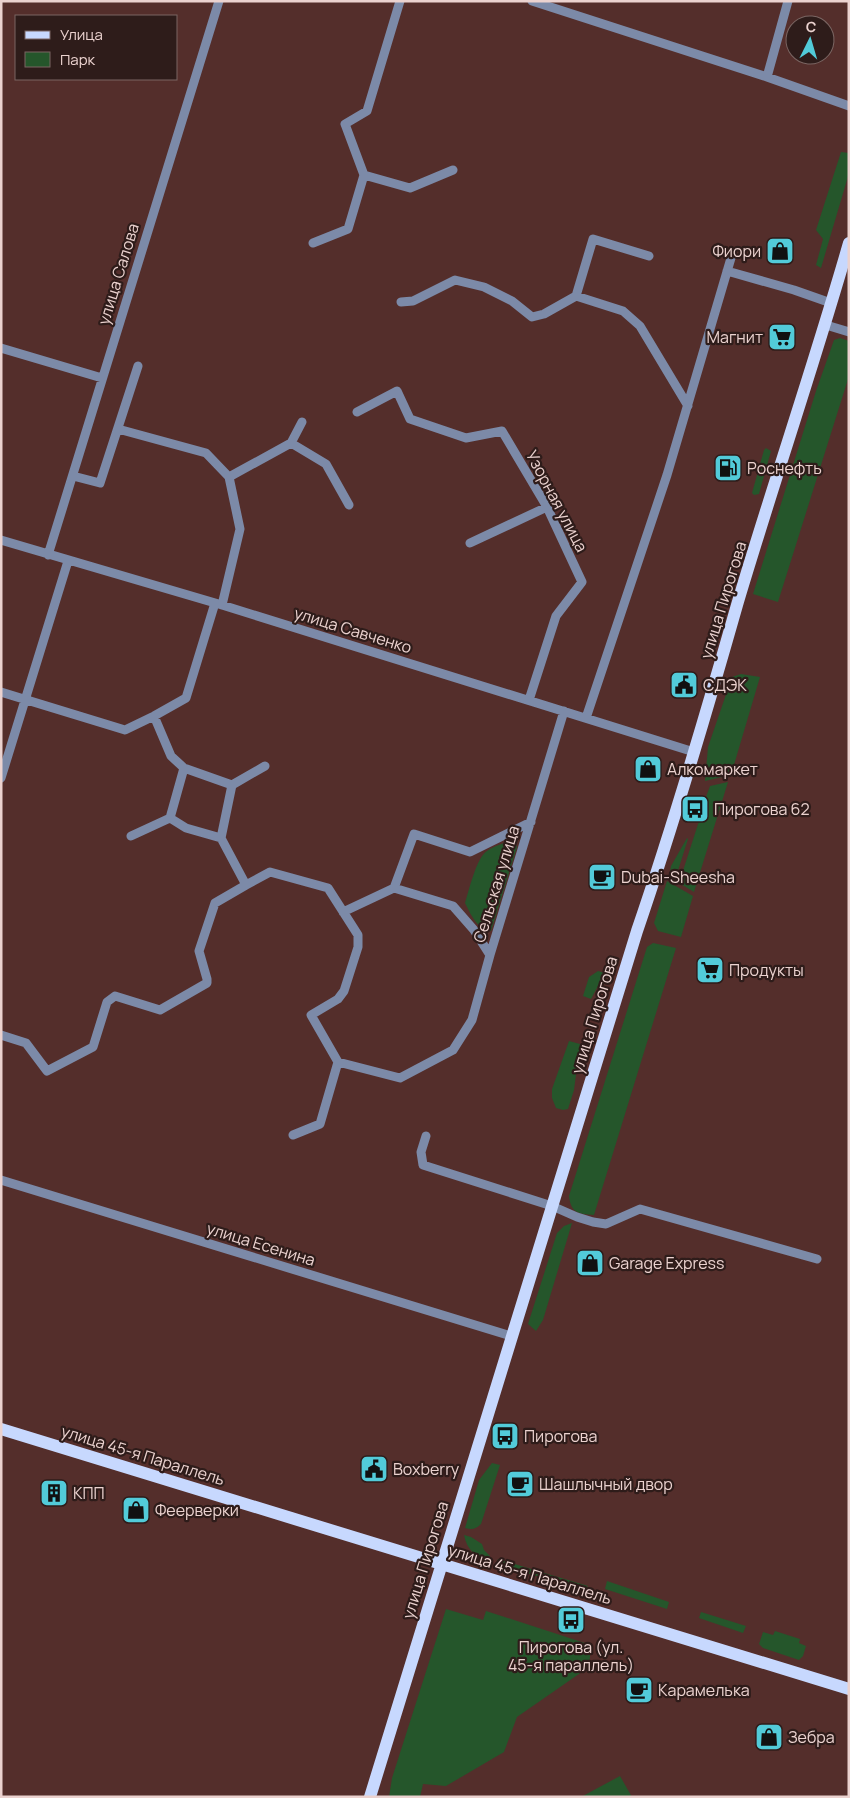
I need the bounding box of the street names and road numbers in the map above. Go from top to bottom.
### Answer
street label: улица Салова [92,221,144,327]
street label: Узорная улица [521,446,593,556]
street label: улица Пирогова [695,539,751,661]
street label: улица Савченко [291,602,415,658]
street label: Сельская улица [468,823,524,945]
street label: улица Пирогова [566,954,622,1076]
street label: улица Есенина [204,1217,318,1271]
street label: улица 45-я Параллель [59,1420,227,1490]
street label: улица Пирогова [397,1499,453,1621]
street label: улица 45-я Параллель [446,1539,614,1609]

